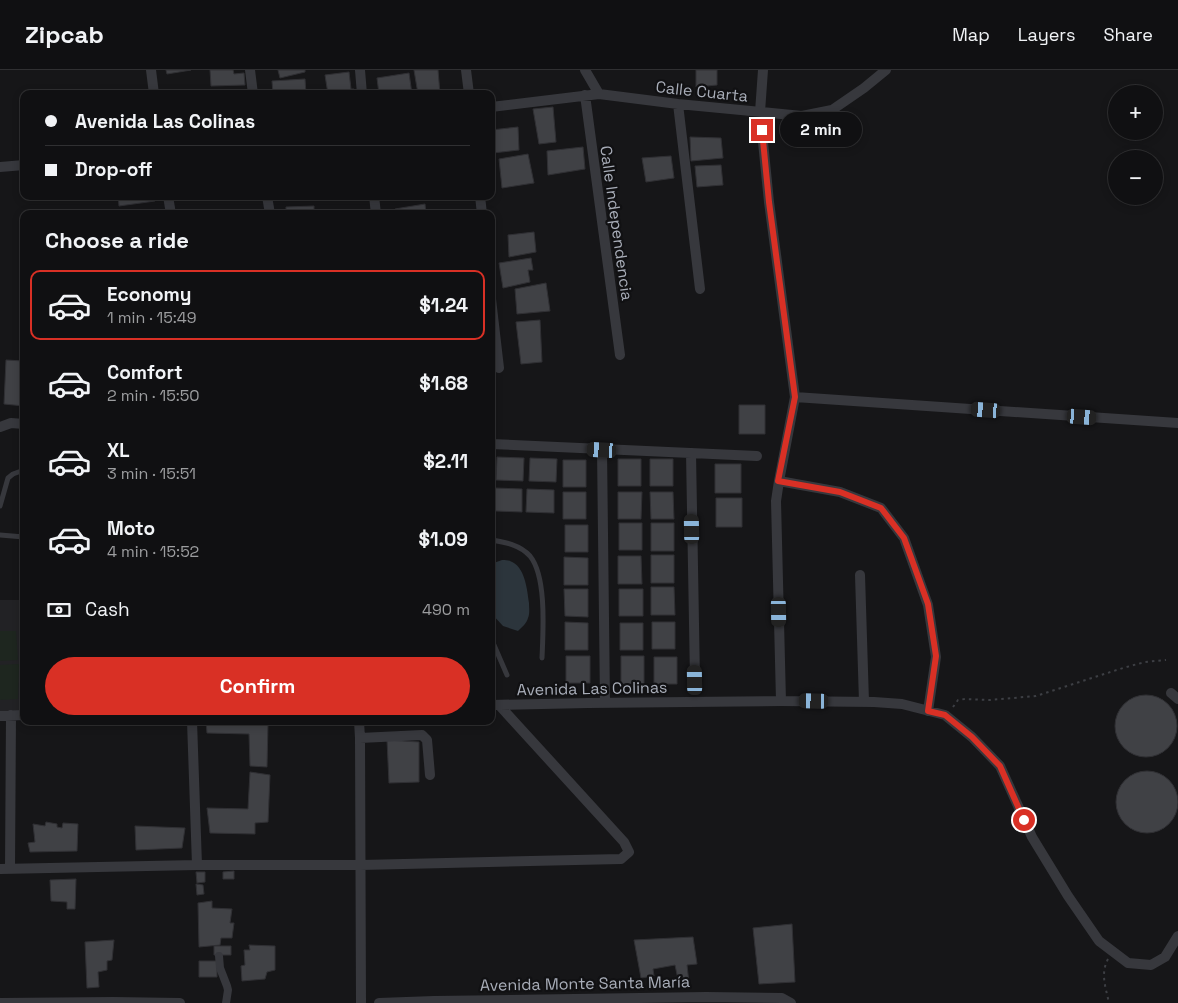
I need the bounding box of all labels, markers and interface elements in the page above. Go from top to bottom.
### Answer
text: Zipcab [25,19,104,50]
text: Map [952,23,990,46]
text: Layers [1018,23,1075,46]
text: Share [1103,23,1153,46]
street label: Calle Cuarta [655,76,749,107]
map controls [1108,85,1163,205]
button: + [1108,85,1163,140]
text: Avenida Las Colinas [75,109,255,134]
callout: 2 min [780,112,862,148]
route end [751,119,773,141]
text: 2 min [800,119,842,140]
street label: Calle Independencia [595,144,638,302]
button: − [1108,150,1163,205]
text: Drop-off [75,157,153,182]
text: Choose a ride [45,226,189,254]
text: Economy [107,282,191,307]
icon: car [47,283,92,328]
text: $1.24 [419,293,468,318]
text: 1 min · 15:49 [107,307,197,328]
text: Comfort [107,360,183,385]
icon: car [47,361,92,406]
text: $1.68 [419,371,468,396]
text: 2 min · 15:50 [107,385,200,406]
car [970,401,1001,419]
car [1066,408,1097,426]
text: XL [107,438,130,463]
icon: car [47,439,92,484]
car [586,442,617,458]
text: $2.11 [423,449,468,474]
text: 3 min · 15:51 [107,463,196,484]
car [684,514,699,544]
text: Moto [107,516,155,541]
icon: car [47,517,92,562]
text: $1.09 [418,527,468,552]
text: 4 min · 15:52 [107,541,199,562]
icon: cash [45,596,73,624]
text: Cash [85,597,130,622]
car [771,597,786,627]
text: 490 m [422,599,470,620]
button: Confirm [45,657,470,715]
car [687,665,702,695]
street label: Avenida Las Colinas [516,677,668,700]
car [798,693,829,709]
route start [1013,809,1035,831]
street label: Avenida Monte Santa María [480,971,690,996]

